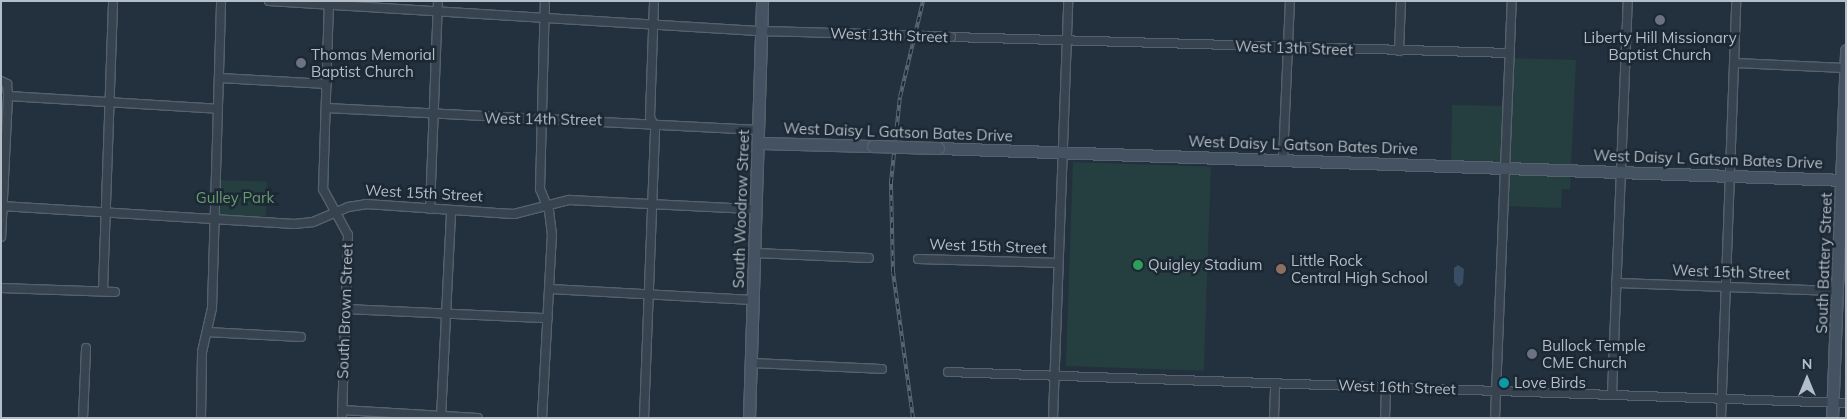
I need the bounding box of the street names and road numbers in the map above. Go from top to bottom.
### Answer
street label: West 13th Street [830,24,948,46]
street label: West 13th Street [1235,37,1353,59]
street label: West 14th Street [484,109,602,129]
street label: West Daisy L Gatson Bates Drive [783,119,1013,145]
street label: South Woodrow Street [729,129,753,289]
street label: West Daisy L Gatson Bates Drive [1188,132,1418,158]
street label: West Daisy L Gatson Bates Drive [1593,146,1823,172]
street label: West 15th Street [365,181,483,205]
street label: South Battery Street [1813,192,1835,334]
street label: West 15th Street [929,235,1047,257]
street label: South Brown Street [334,243,356,379]
street label: West 15th Street [1672,261,1790,283]
street label: West 16th Street [1338,376,1456,398]

